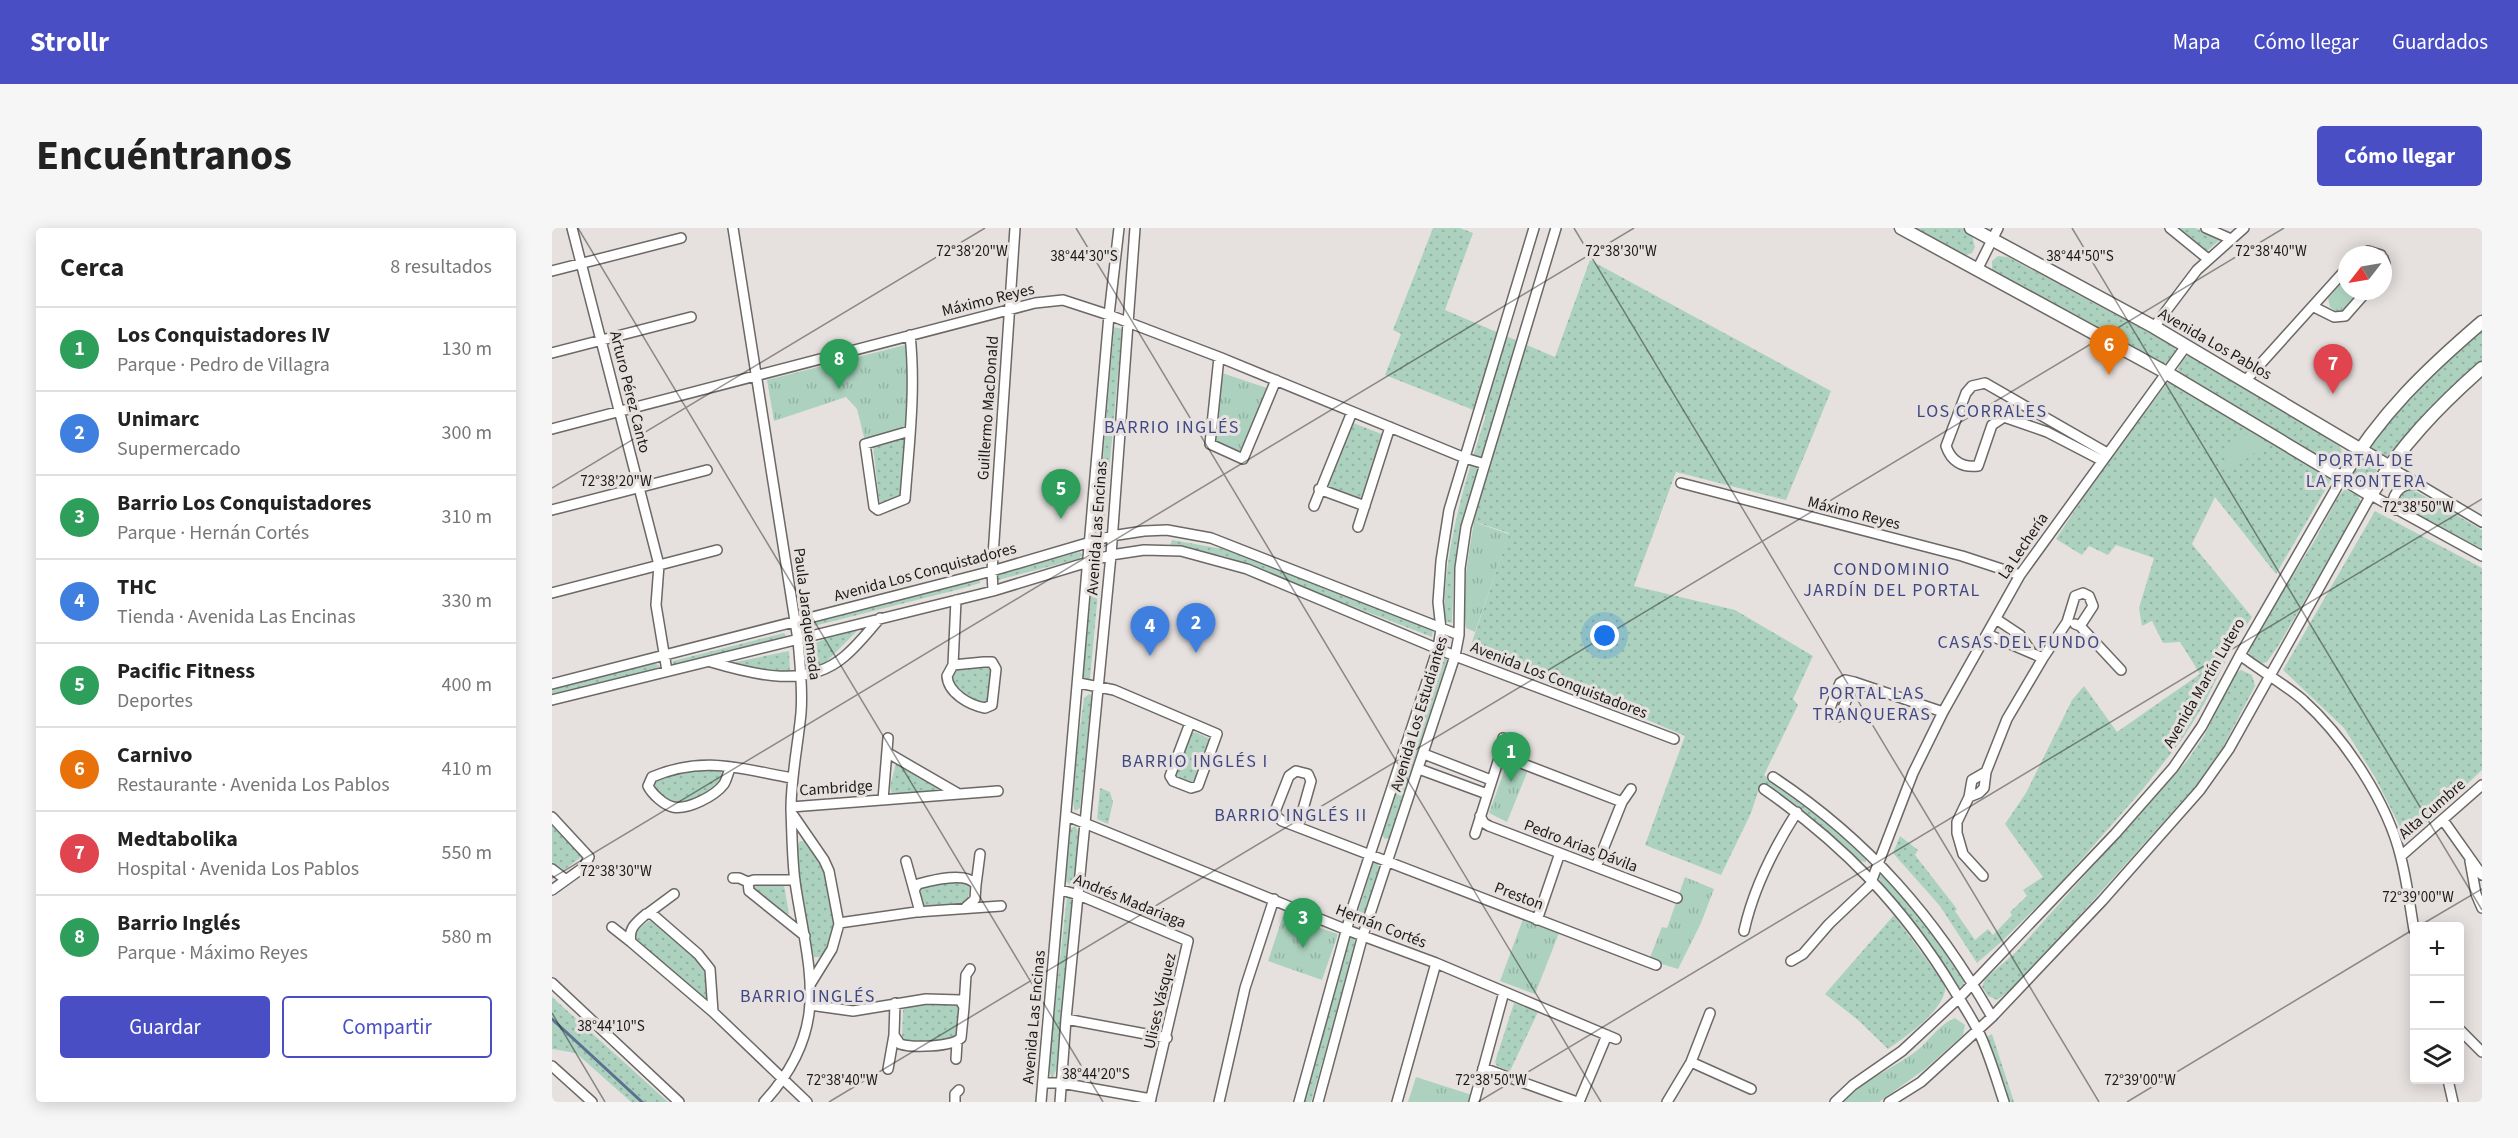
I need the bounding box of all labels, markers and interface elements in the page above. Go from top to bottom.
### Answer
text: Strollr [30,22,109,62]
text: Mapa [2173,27,2221,57]
text: Cómo llegar [2254,27,2359,57]
text: Guardados [2392,27,2488,57]
text: Encuéntranos [36,126,292,186]
button: Cómo llegar [2317,126,2482,186]
text: 72°38'20"W [936,241,1008,262]
text: 72°38'30"W [1585,241,1657,262]
text: 72°38'40"W [2235,241,2307,262]
text: 38°44'30"S [1050,246,1118,267]
text: 38°44'50"S [2046,246,2114,267]
north arrow [2338,246,2392,300]
text: Cerca [60,249,124,286]
text: 8 resultados [390,253,492,281]
street label: Máximo Reyes [939,278,1037,322]
street label: Avenida Los Pablos [2154,303,2276,386]
text: Los Conquistadores IV [117,319,330,351]
pin: 6 [2090,326,2128,375]
street label: Arturo Pérez Canto [604,329,656,455]
text: 1 [74,335,85,363]
text: 130 m [442,335,492,363]
street label: Guillermo MacDonald [972,335,1004,481]
pin: 8 [820,340,858,389]
pin: 7 [2314,344,2352,394]
text: Parque · Pedro de Villagra [117,351,330,379]
district label: LOS CORRALES [1916,399,2048,424]
text: Unimarc [117,403,200,435]
district label: BARRIO INGLÉS [1104,415,1240,440]
text: 2 [74,419,85,447]
text: 300 m [442,419,492,447]
text: Supermercado [117,435,241,463]
district label: PORTAL DE LA FRONTERA [2306,448,2426,494]
street label: Avenida Las Encinas [1081,460,1113,596]
pin: 5 [1042,470,1080,519]
text: 72°38'20"W [580,471,652,492]
text: Barrio Los Conquistadores [117,487,372,519]
street label: Máximo Reyes [1805,491,1903,535]
text: 72°38'50"W [2382,497,2454,518]
text: 3 [74,503,85,531]
text: 310 m [442,503,492,531]
street label: La Lechería [1993,508,2053,584]
text: Parque · Hernán Cortés [117,519,309,547]
street label: Avenida Los Conquistadores [831,537,1019,607]
street label: Paula Jaraquemada [788,547,826,681]
district label: CONDOMINIO JARDÍN DEL PORTAL [1803,557,1981,603]
text: THC [117,571,157,603]
text: 4 [74,587,85,615]
text: 330 m [442,587,492,615]
text: Tienda · Avenida Las Encinas [117,603,356,631]
pin: 2 [1176,604,1216,653]
pin: 4 [1130,606,1170,656]
street label: Avenida Martín Lutero [2158,614,2250,752]
your location [1590,621,1619,650]
district label: CASAS DEL FUNDO [1937,630,2101,655]
street label: Avenida Los Estudiantes [1385,633,1453,794]
street label: Avenida Los Conquistadores [1467,636,1651,724]
text: Pacific Fitness [117,655,255,687]
text: 5 [74,671,85,699]
text: 400 m [442,671,492,699]
district label: PORTAL LAS TRANQUERAS [1813,681,1931,727]
text: Deportes [117,687,193,715]
pin: 1 [1492,732,1530,782]
text: Carnivo [117,739,192,771]
district label: BARRIO INGLÉS I [1121,749,1269,774]
text: 6 [74,755,85,783]
text: 410 m [442,755,492,783]
text: Restaurante · Avenida Los Pablos [117,771,390,799]
street label: Cambridge [799,774,873,802]
street label: Alta Cumbre [2394,774,2470,844]
district label: BARRIO INGLÉS II [1214,803,1368,828]
street label: Pedro Arias Dávila [1521,814,1641,878]
text: Medtabolika [117,823,238,855]
text: 7 [74,839,85,867]
text: 550 m [442,839,492,867]
text: Hospital · Avenida Los Pablos [117,855,359,883]
text: 72°38'30"W [580,861,652,882]
street label: Andrés Madariaga [1070,868,1190,934]
street label: Preston [1491,877,1547,915]
text: 72°39'00"W [2382,887,2454,908]
pin: 3 [1284,898,1323,948]
street label: Hernán Cortés [1332,899,1430,954]
text: Barrio Inglés [117,907,241,939]
map controls [2410,922,2464,1084]
button: + [2410,922,2464,976]
text: 8 [74,923,85,951]
text: 580 m [442,923,492,951]
text: Parque · Máximo Reyes [117,939,308,967]
street label: Avenida Las Encinas [1017,949,1051,1085]
street label: Ulises Vásquez [1138,951,1182,1051]
button: − [2410,976,2464,1030]
district label: BARRIO INGLÉS [740,984,876,1009]
button: Guardar [60,996,270,1058]
button: Compartir [282,996,492,1058]
text: 38°44'10"S [577,1016,645,1037]
button: layers [2410,1030,2464,1084]
text: 38°44'20"S [1062,1064,1130,1085]
text: 72°38'40"W [806,1070,878,1091]
text: 72°38'50"W [1455,1070,1527,1091]
text: 72°39'00"W [2104,1070,2176,1091]

